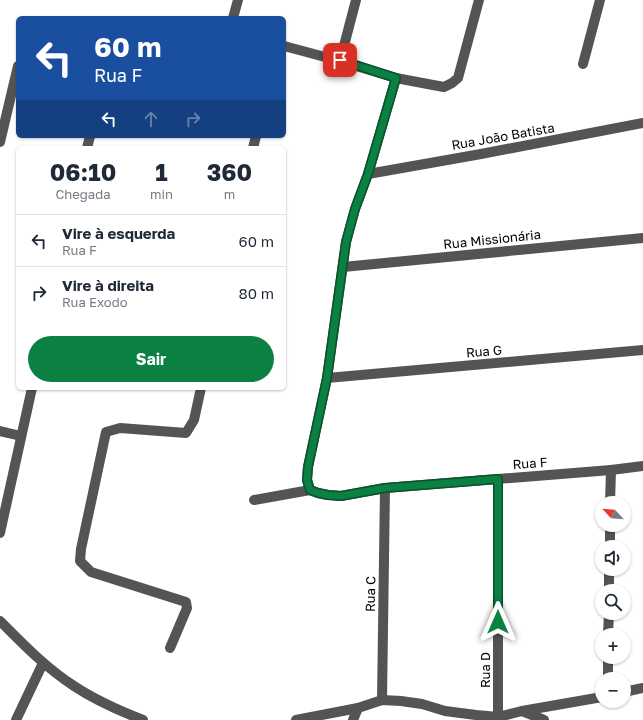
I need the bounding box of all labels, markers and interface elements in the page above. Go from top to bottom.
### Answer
text: 60 m [94,30,161,63]
icon: left [28,32,80,84]
pin [323,43,357,77]
icon: arrive [329,49,351,71]
text: Rua F [94,64,142,86]
icon: left [98,108,120,130]
icon: ahead [140,108,162,130]
icon: right [182,108,204,130]
street label: Rua João Batista [450,119,556,153]
text: 06:10 [50,157,116,186]
text: 1 [155,157,168,186]
text: 360 [207,157,252,186]
text: Chegada [55,186,111,202]
text: min [150,186,173,202]
text: m [224,186,235,202]
text: Vire à esquerda [62,224,175,242]
street label: Rua Missionária [442,226,542,252]
icon: left [28,230,50,252]
text: 60 m [239,232,274,250]
text: Rua F [62,242,97,258]
text: Vire à direita [62,276,154,294]
icon: right [28,282,50,304]
text: 80 m [239,284,274,302]
text: Rua Exodo [62,294,127,310]
button: Sair [28,336,274,382]
street label: Rua G [465,341,503,361]
street label: Rua F [512,454,548,472]
north arrow [595,496,631,532]
map controls [595,496,631,708]
button: sound [595,540,631,576]
street label: Rua C [362,576,378,612]
button: search [595,584,631,620]
position arrow [477,601,519,643]
button: + [595,628,631,664]
street label: Rua D [477,652,493,688]
button: − [595,672,631,708]

